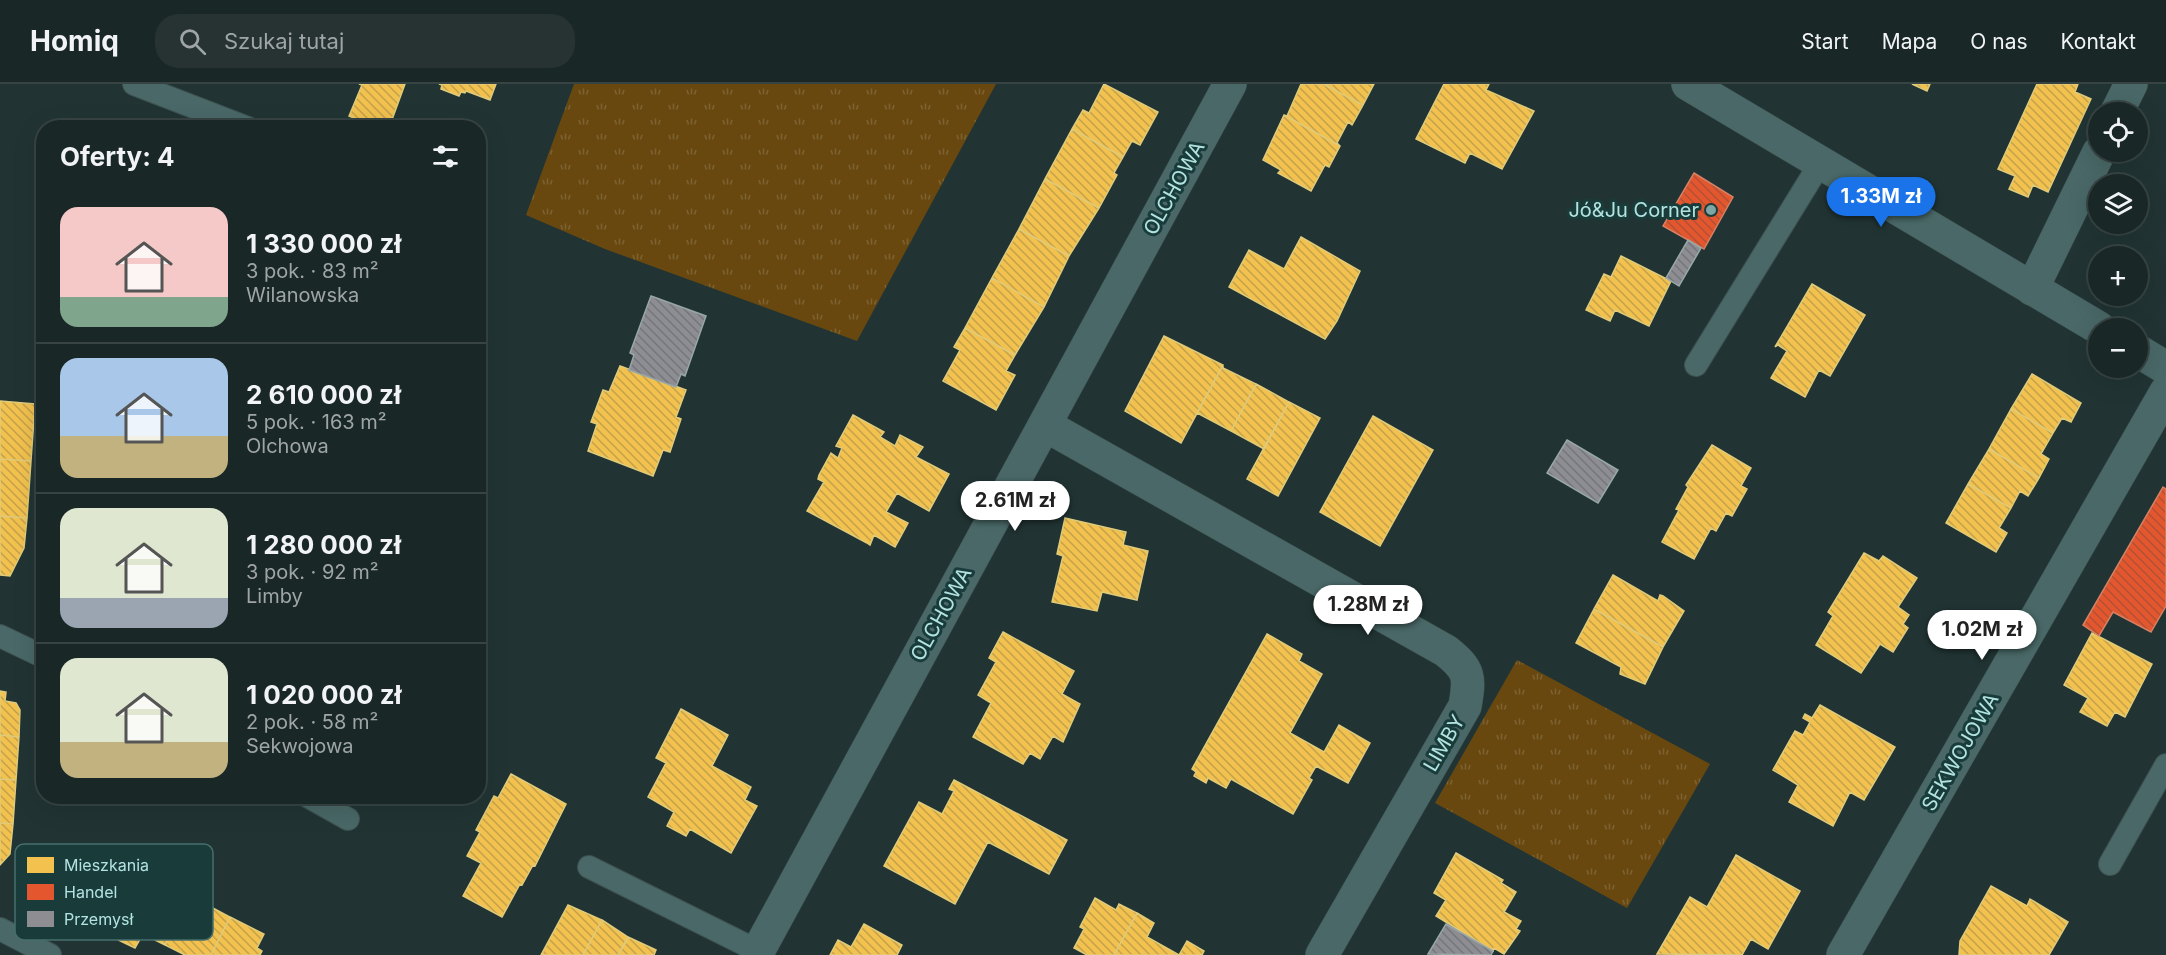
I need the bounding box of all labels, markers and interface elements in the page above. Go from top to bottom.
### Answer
search box [155,14,575,68]
text: Homiq [30,24,119,58]
icon: search [176,25,209,58]
text: Szukaj tutaj [224,28,344,54]
text: Start [1801,29,1849,54]
text: Mapa [1882,29,1937,54]
text: O nas [1970,29,2028,54]
text: Kontakt [2061,29,2136,54]
map controls [2088,102,2148,378]
button: locate [2088,102,2148,162]
street label: OLCHOWA [1138,137,1210,239]
icon: filters [429,140,462,173]
text: Oferty: 4 [60,141,175,172]
button: layers [2088,174,2148,234]
pin: 1.33M zł [1819,177,1943,228]
text: 1.33M zł [1841,184,1921,208]
place label: Jó&Ju Corner [1568,198,1699,222]
marker: Jó&Ju Corner [1704,203,1718,217]
text: 1 330 000 zł [246,228,401,259]
icon: home [108,231,180,303]
button: + [2088,246,2148,306]
text: 3 pok. · 83 m² [246,259,379,283]
text: Wilanowska [246,283,359,307]
button: − [2088,318,2148,378]
text: 2 610 000 zł [246,379,401,410]
icon: home [108,382,180,454]
text: 5 pok. · 163 m² [246,410,387,434]
text: Olchowa [246,434,329,458]
pin: 2.61M zł [953,481,1077,532]
text: 2.61M zł [975,488,1055,512]
text: 1 280 000 zł [246,529,401,560]
icon: home [108,532,180,604]
text: 3 pok. · 92 m² [246,560,379,584]
street label: OLCHOWA [905,563,977,665]
text: Limby [246,584,303,608]
pin: 1.28M zł [1306,585,1430,636]
text: 1.28M zł [1327,592,1409,616]
pin: 1.02M zł [1920,610,2044,661]
text: 1.02M zł [1941,617,2023,641]
text: 1 020 000 zł [246,679,402,710]
icon: home [108,682,180,754]
street label: SEKWOJOWA [1917,689,2004,815]
text: 2 pok. · 58 m² [246,710,378,734]
street label: LIMBY [1418,710,1470,776]
text: Sekwojowa [246,734,354,758]
legend [15,844,213,940]
text: Mieszkania [64,855,149,875]
text: Handel [64,882,117,902]
text: Przemysł [64,909,133,929]

